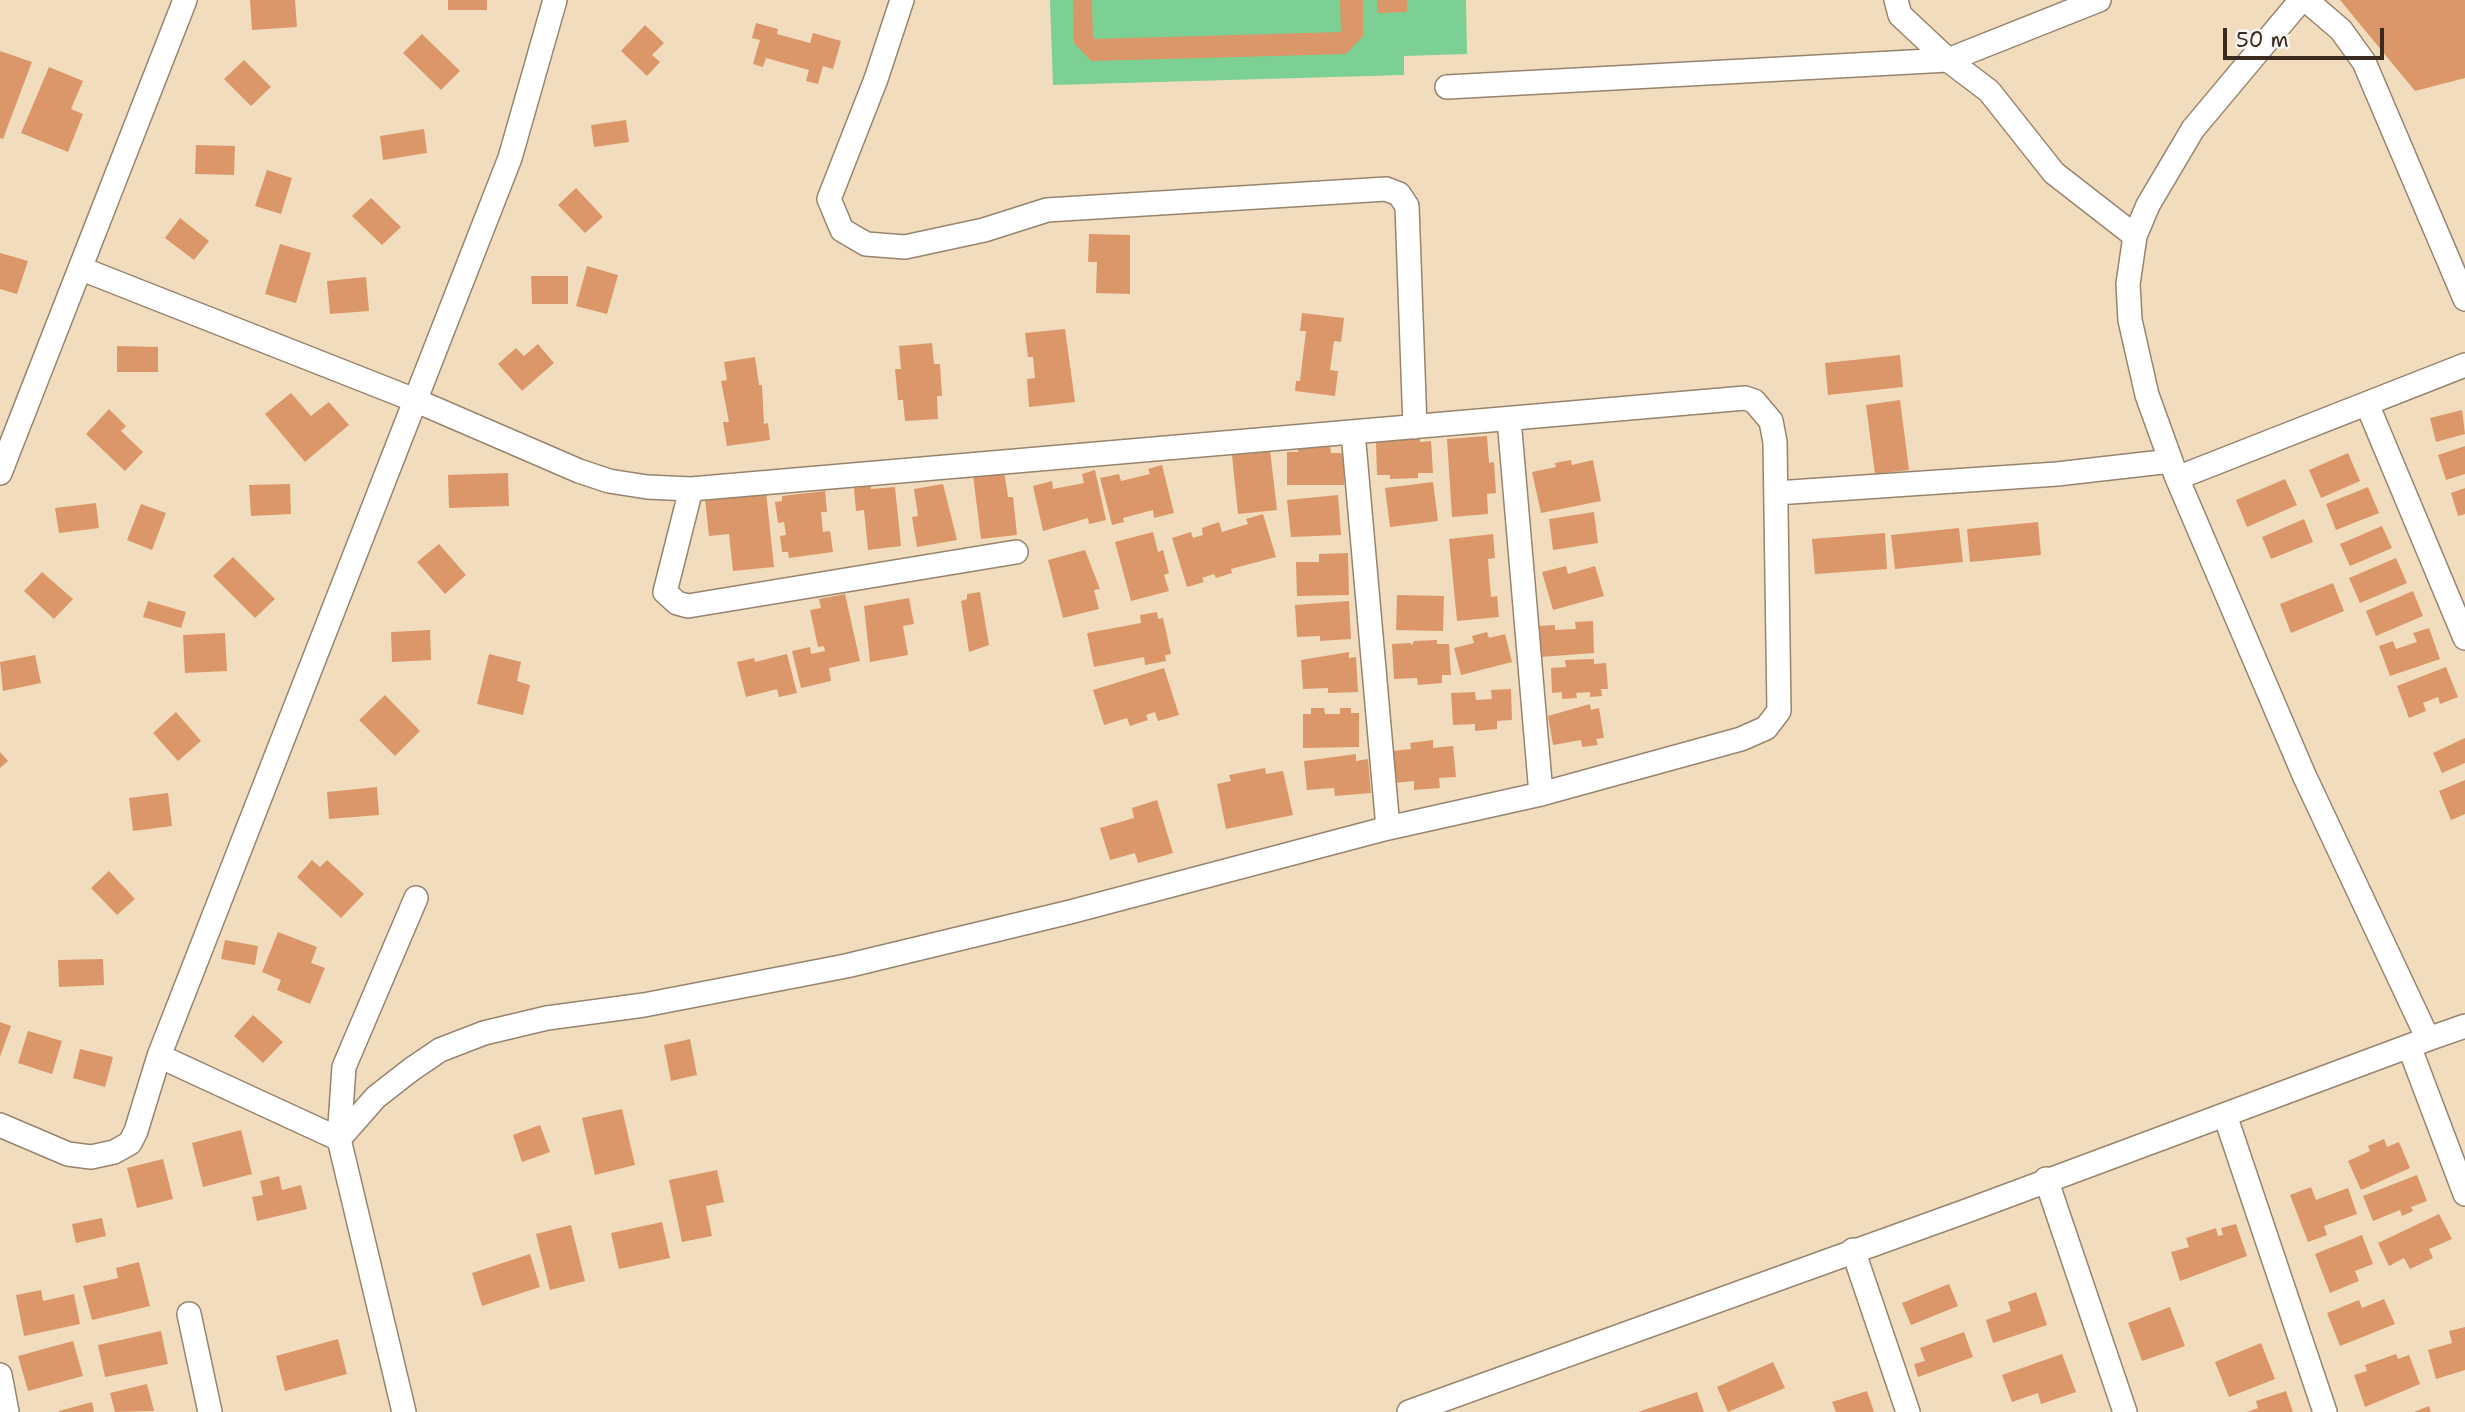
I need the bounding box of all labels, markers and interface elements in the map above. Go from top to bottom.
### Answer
scale bar [2227,14,2388,58]
text: 50 m [2236,26,2289,54]

